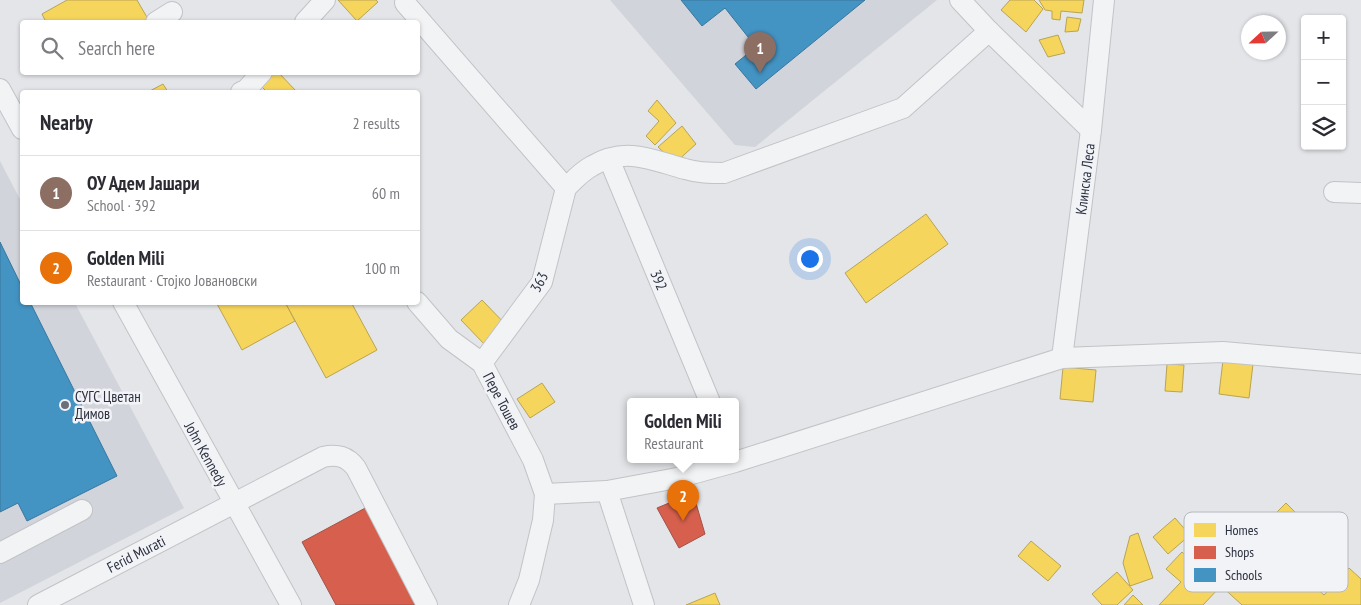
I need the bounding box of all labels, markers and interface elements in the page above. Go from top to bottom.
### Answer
north arrow [1241,15,1286,60]
map controls [1301,15,1346,150]
button: + [1301,15,1346,60]
search box [20,20,420,75]
pin: 1 [744,32,776,73]
icon: search [38,34,66,62]
text: Search here [78,36,155,60]
button: − [1301,60,1346,105]
button: layers [1301,105,1346,150]
text: Nearby [40,109,93,136]
text: 2 results [353,113,400,133]
street label: Клинска Леса [1071,142,1099,216]
text: ОУ Адем Јашари [87,171,199,195]
text: 1 [52,183,60,203]
text: 60 m [372,183,400,203]
text: School · 392 [87,195,156,215]
text: Golden Mili [87,246,164,270]
your location [797,246,823,272]
text: 2 [52,258,60,278]
text: 100 m [365,258,400,278]
street label: 392 [646,267,672,293]
street label: 363 [526,269,552,295]
text: Restaurant · Стојко Јовановски [87,270,257,290]
street label: Пере Тошев [479,369,525,433]
place label: СУГС Цветан Димов [75,387,141,423]
popup [627,398,739,463]
marker: СУГС Цветан Димов [59,399,71,411]
text: Golden Mili [644,409,722,433]
street label: John Kennedy [180,417,232,490]
text: Restaurant [644,433,703,453]
pin: 2 [667,480,699,521]
legend [1184,512,1348,592]
text: Homes [1225,521,1258,539]
street label: Ferid Murati [104,531,168,577]
text: Shops [1225,543,1254,561]
text: Schools [1225,566,1262,584]

